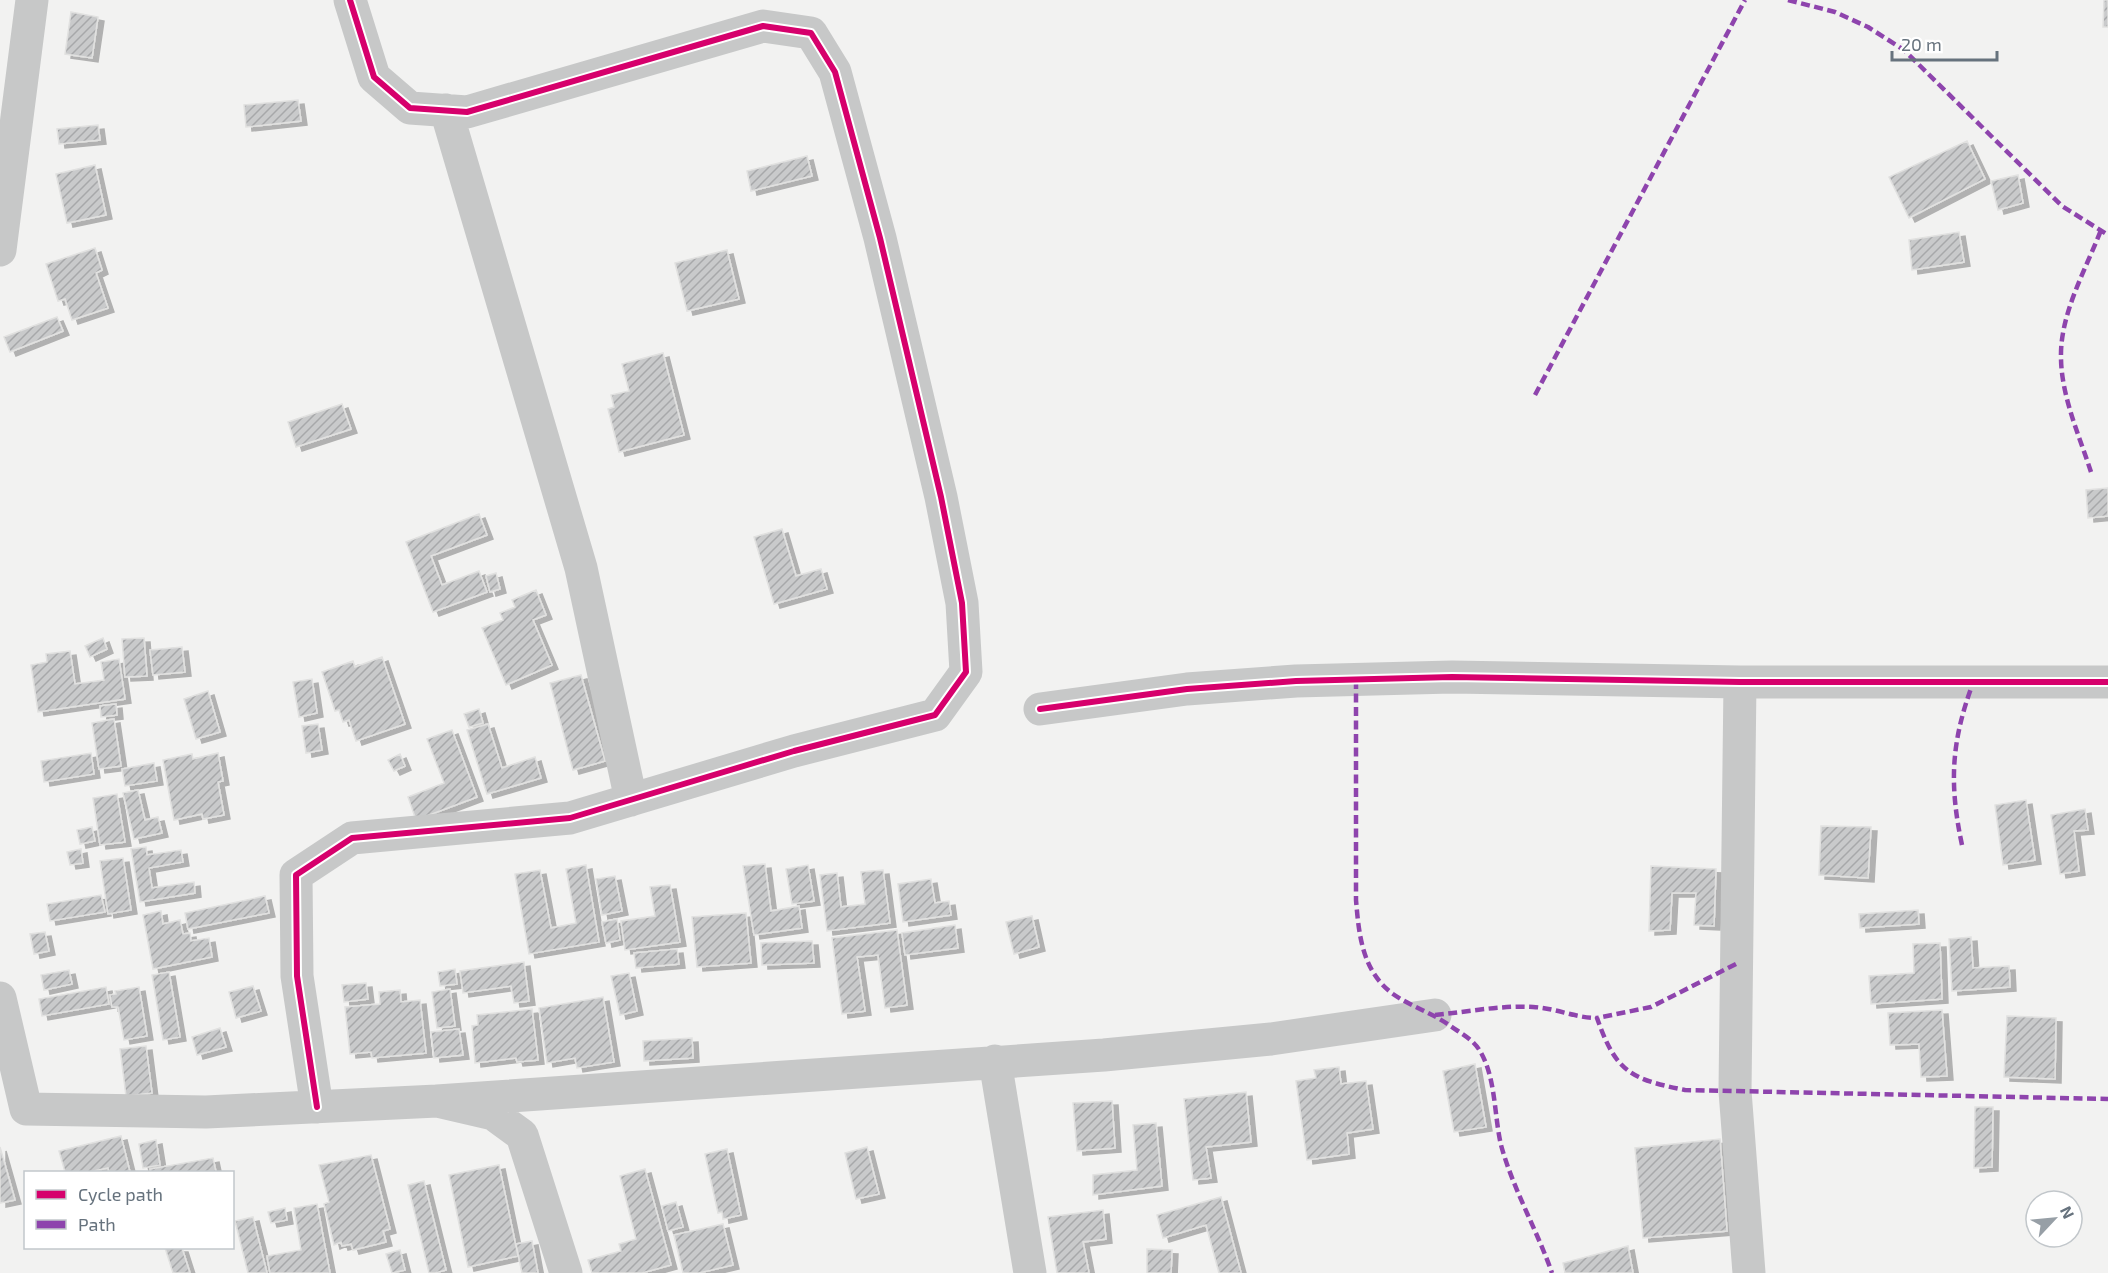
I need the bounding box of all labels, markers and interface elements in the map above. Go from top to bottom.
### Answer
scale bar [1892,24,1997,62]
text: 20 m [1901,33,1942,55]
legend [24,1171,234,1249]
text: Cycle path [78,1183,163,1205]
north arrow [2024,1189,2084,1249]
text: N [2057,1203,2079,1222]
text: Path [78,1213,116,1235]

